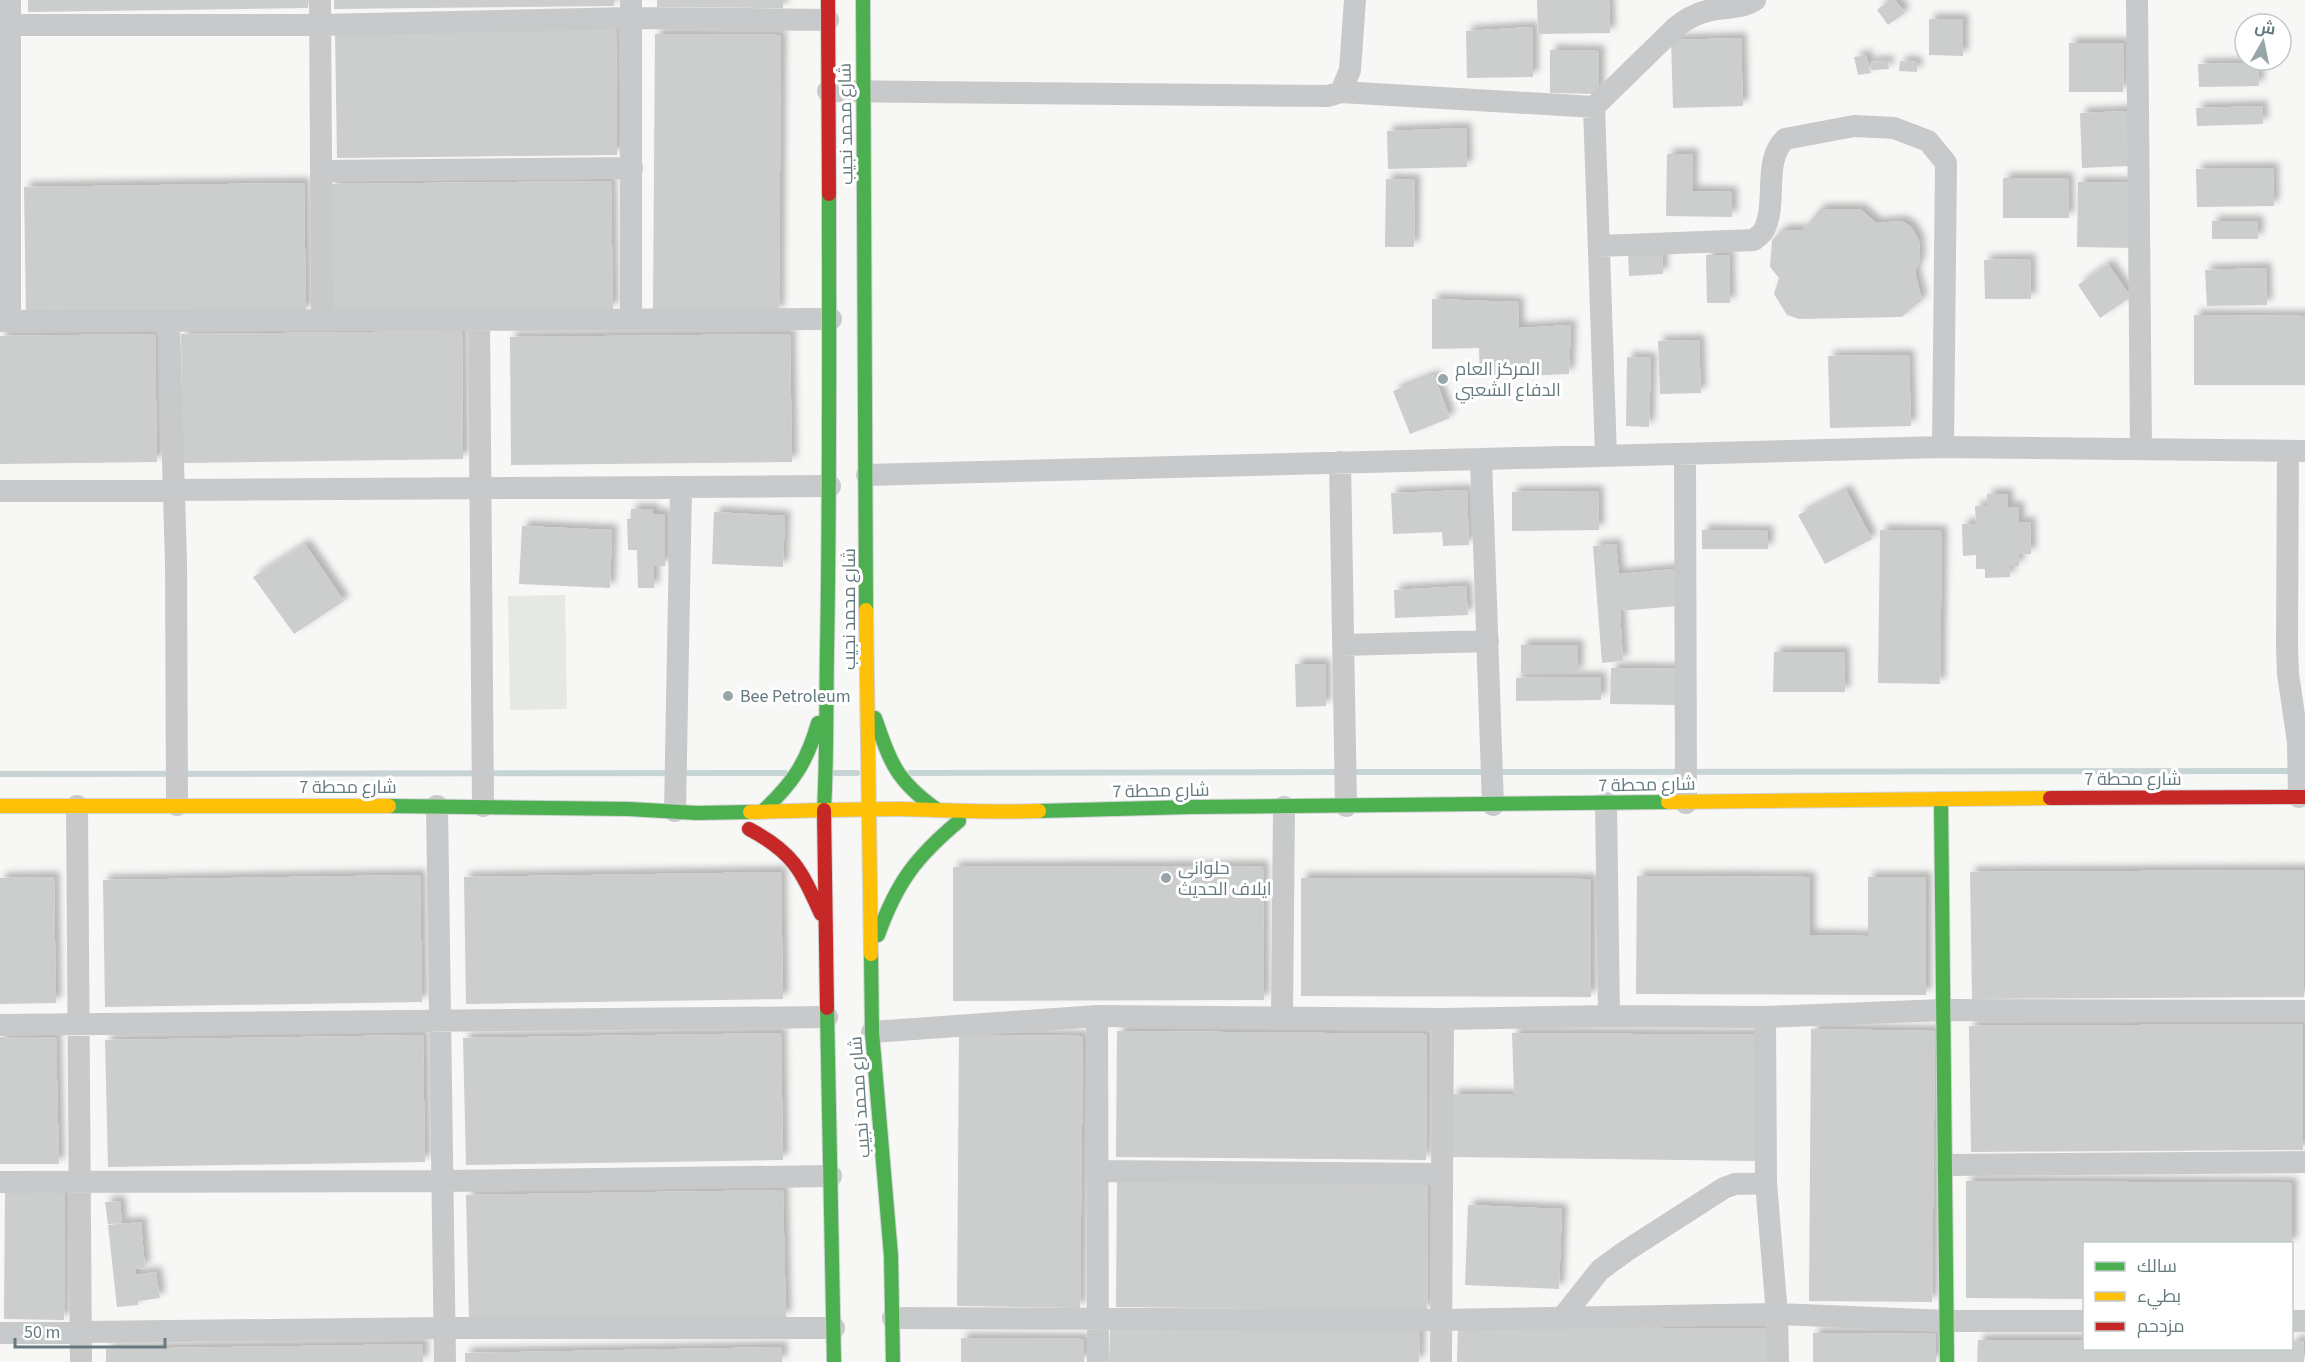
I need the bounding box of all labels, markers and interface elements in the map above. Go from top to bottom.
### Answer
north arrow [2233,12,2293,72]
text: ش [2253,16,2277,41]
street label: شارع محمد نجيب [832,63,860,185]
place label: المركز العام الدفاع الشعبي [1455,357,1561,404]
marker: المركز العام الدفاع الشعبي [1436,372,1450,386]
street label: شارع محمد نجيب [837,548,862,670]
place label: Bee Petroleum [740,684,851,709]
marker: Bee Petroleum [721,689,735,703]
street label: شارع محطة 7 [2084,767,2182,792]
street label: شارع محطة 7 [1598,772,1696,798]
street label: شارع محطة 7 [299,775,397,800]
street label: شارع محطة 7 [1112,778,1210,804]
place label: حلواني ايلاف الحديث [1178,856,1272,902]
marker: حلواني ايلاف الحديث [1159,871,1173,885]
street label: شارع محمد نجيب [843,1035,877,1159]
legend [2083,1242,2293,1350]
text: سالك [2137,1254,2177,1279]
text: بطيء [2137,1284,2181,1310]
scale bar [15,1311,165,1349]
text: مزدحم [2137,1314,2185,1339]
text: 50 m [24,1320,60,1345]

